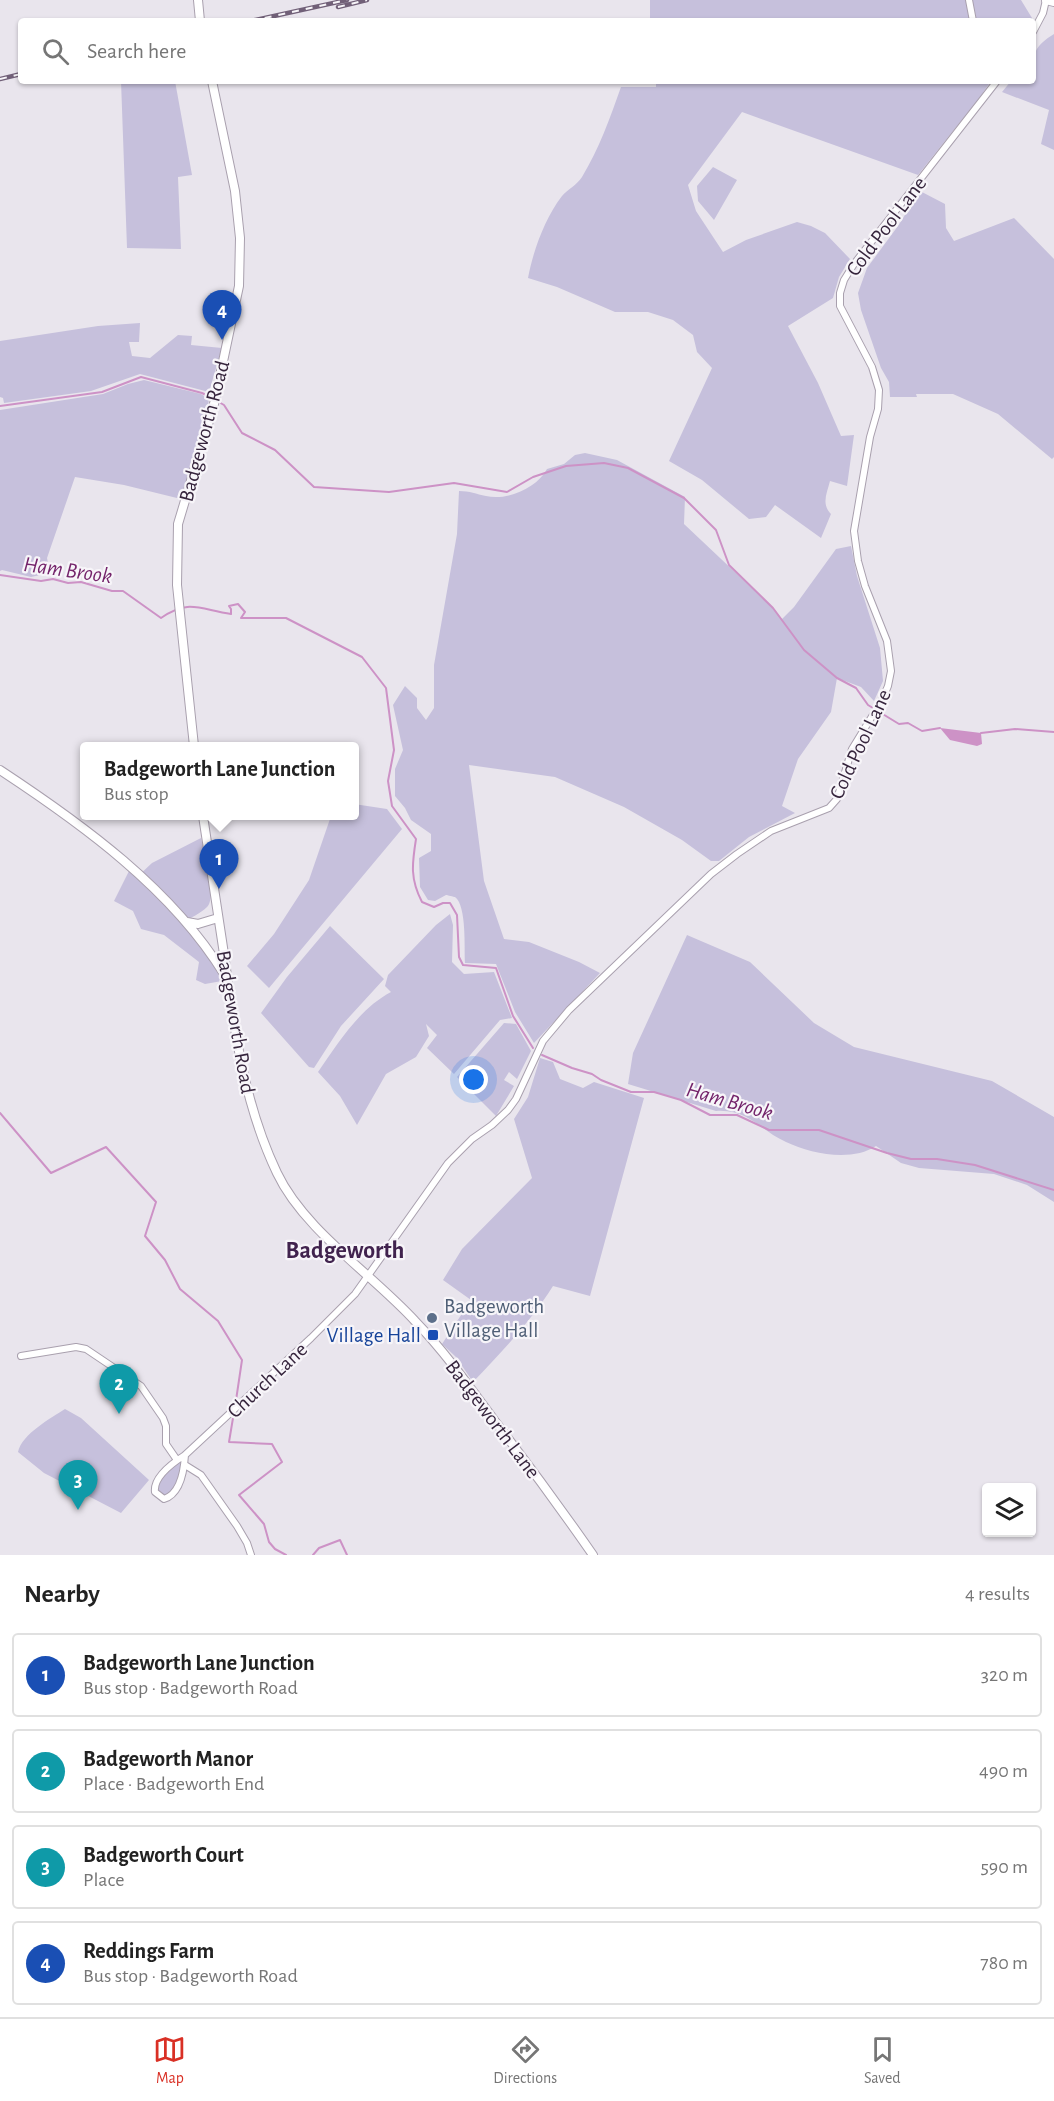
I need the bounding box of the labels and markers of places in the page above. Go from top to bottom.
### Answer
pin: 4 [202,290,242,340]
pin: 1 [200,840,238,889]
place label: Badgeworth Village Hall [444,1296,544,1341]
marker: Badgeworth Village Hall [425,1311,439,1325]
place label: Village Hall [327,1325,421,1346]
marker: Village Hall [426,1328,440,1342]
pin: 2 [100,1364,138,1414]
pin: 3 [58,1460,98,1510]

